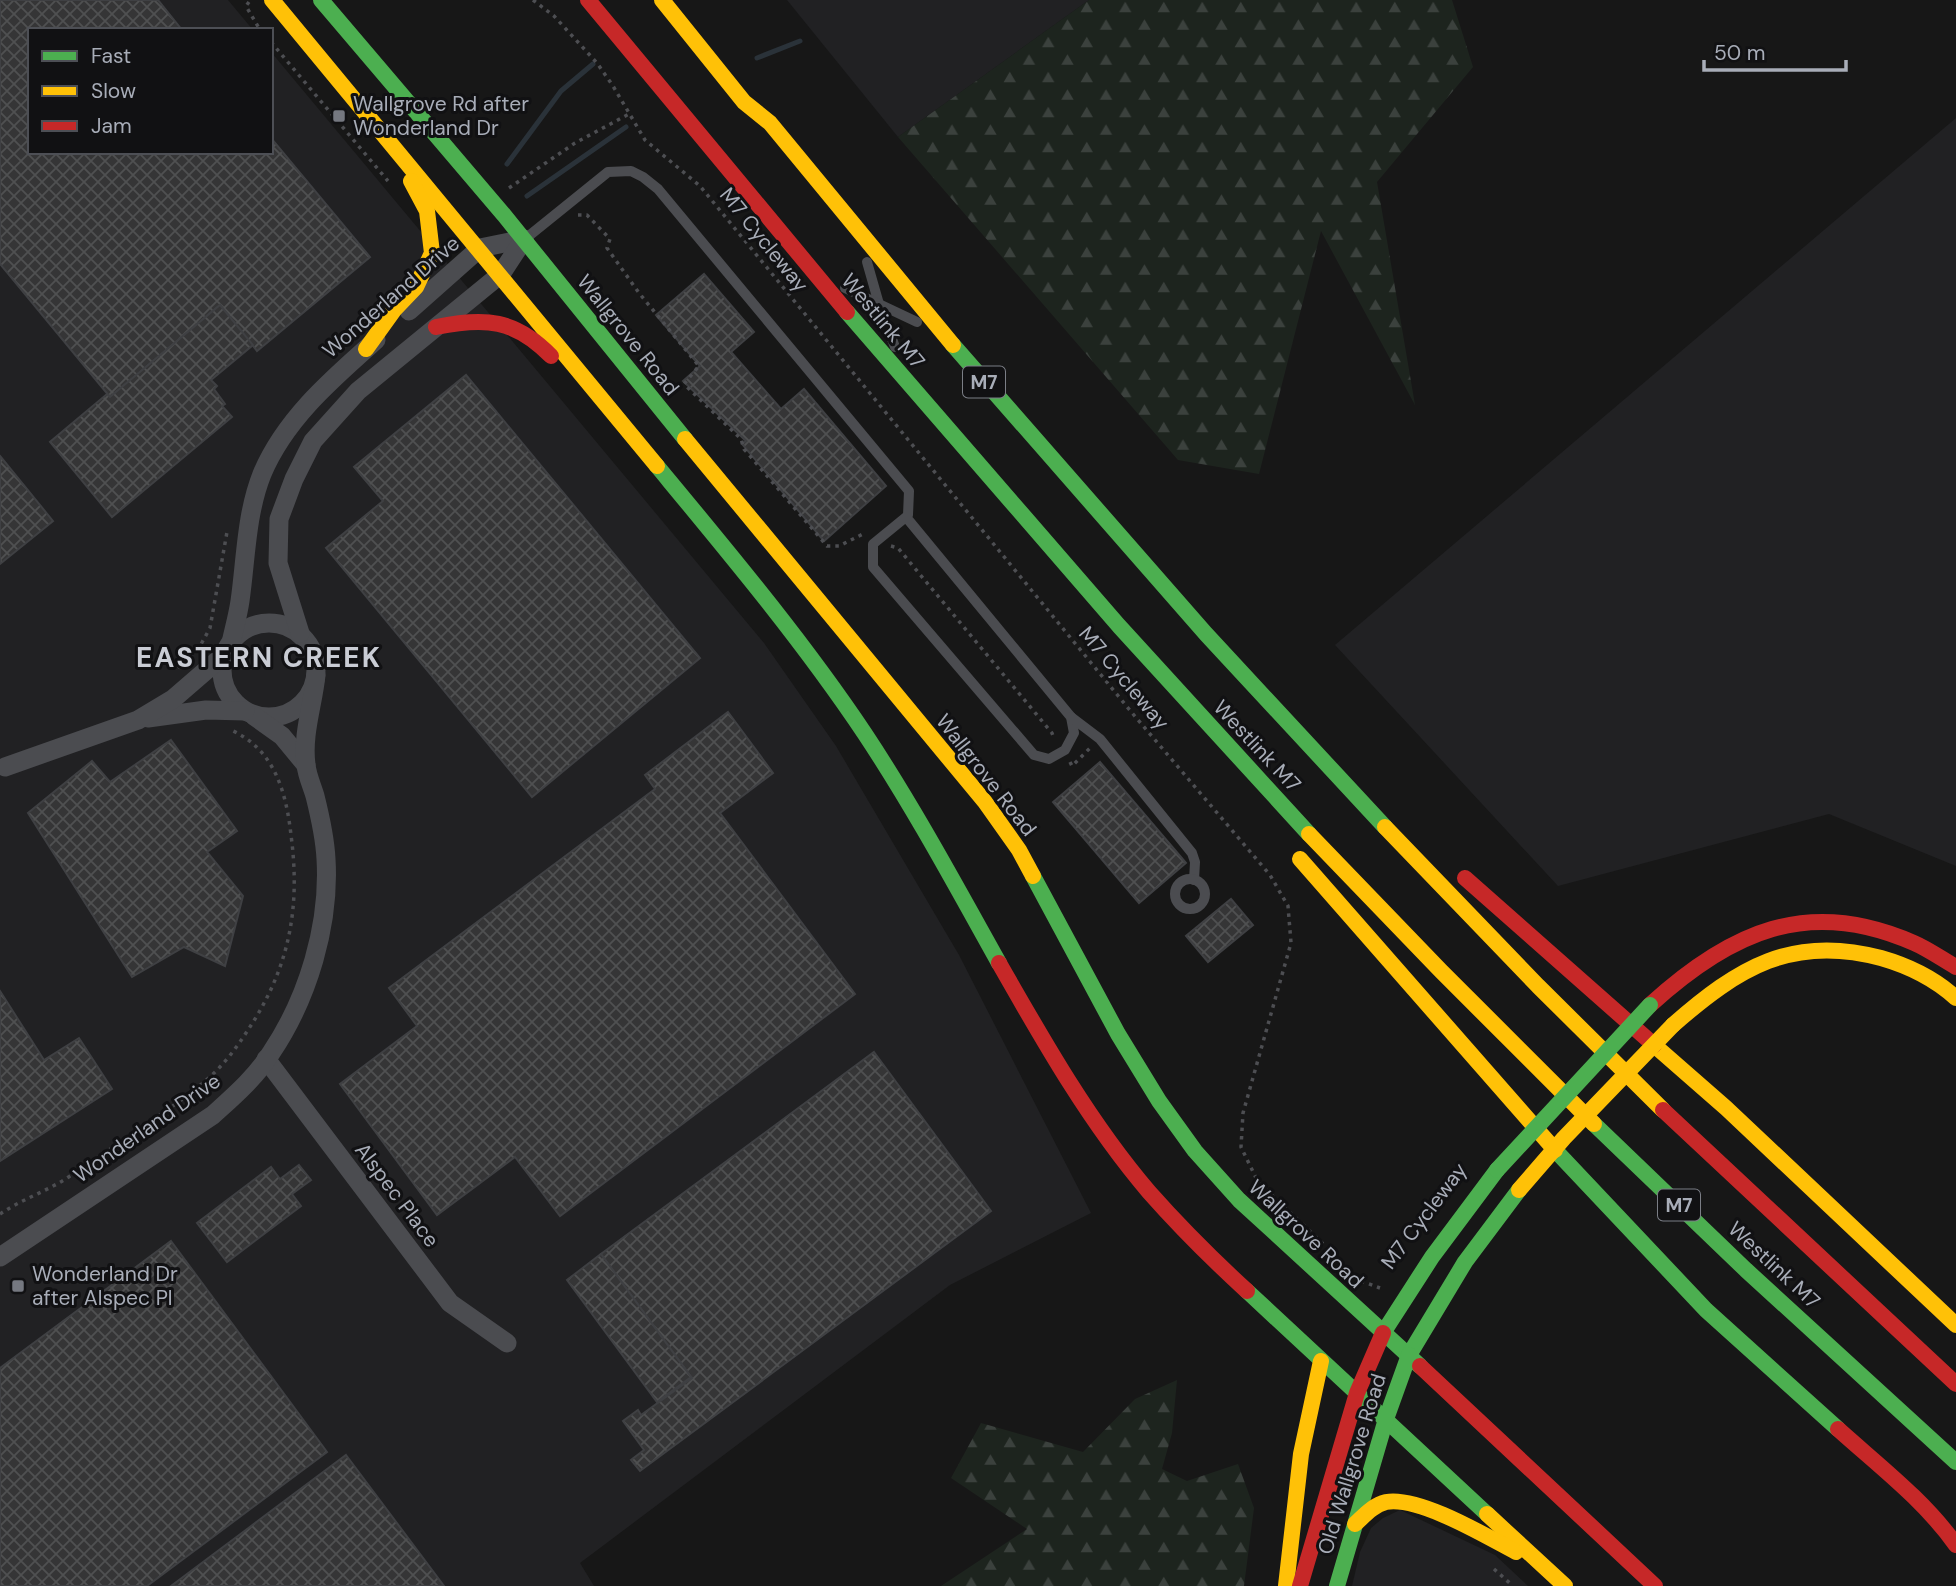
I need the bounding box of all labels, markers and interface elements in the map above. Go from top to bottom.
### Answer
legend [28,28,273,154]
scale bar [1704,28,1846,72]
text: 50 m [1714,39,1765,67]
text: Fast [91,42,131,70]
text: Slow [91,77,136,105]
place label: Wallgrove Rd after Wonderland Dr [353,90,529,142]
marker: Wallgrove Rd after Wonderland Dr [331,108,347,124]
text: Jam [91,112,132,140]
street label: M7 Cycleway [713,182,815,298]
street label: Wonderland Drive [316,230,466,364]
street label: Westlink M7 [835,267,931,375]
street label: Wallgrove Road [571,269,685,401]
road number: M7 [963,366,1005,398]
street label: M7 Cycleway [1073,620,1176,736]
district label: EASTERN CREEK [136,639,382,676]
street label: Westlink M7 [1207,694,1307,798]
street label: Wallgrove Road [929,708,1043,842]
street label: Wonderland Drive [68,1067,226,1189]
street label: Alspec Place [348,1137,446,1253]
street label: M7 Cycleway [1375,1157,1474,1275]
street label: Wallgrove Road [1242,1173,1370,1295]
road number: M7 [1658,1190,1700,1220]
street label: Westlink M7 [1722,1215,1826,1315]
place label: Wonderland Dr after Alspec Pl [32,1260,178,1312]
marker: Wonderland Dr after Alspec Pl [10,1278,26,1294]
street label: Old Wallgrove Road [1311,1370,1393,1558]

